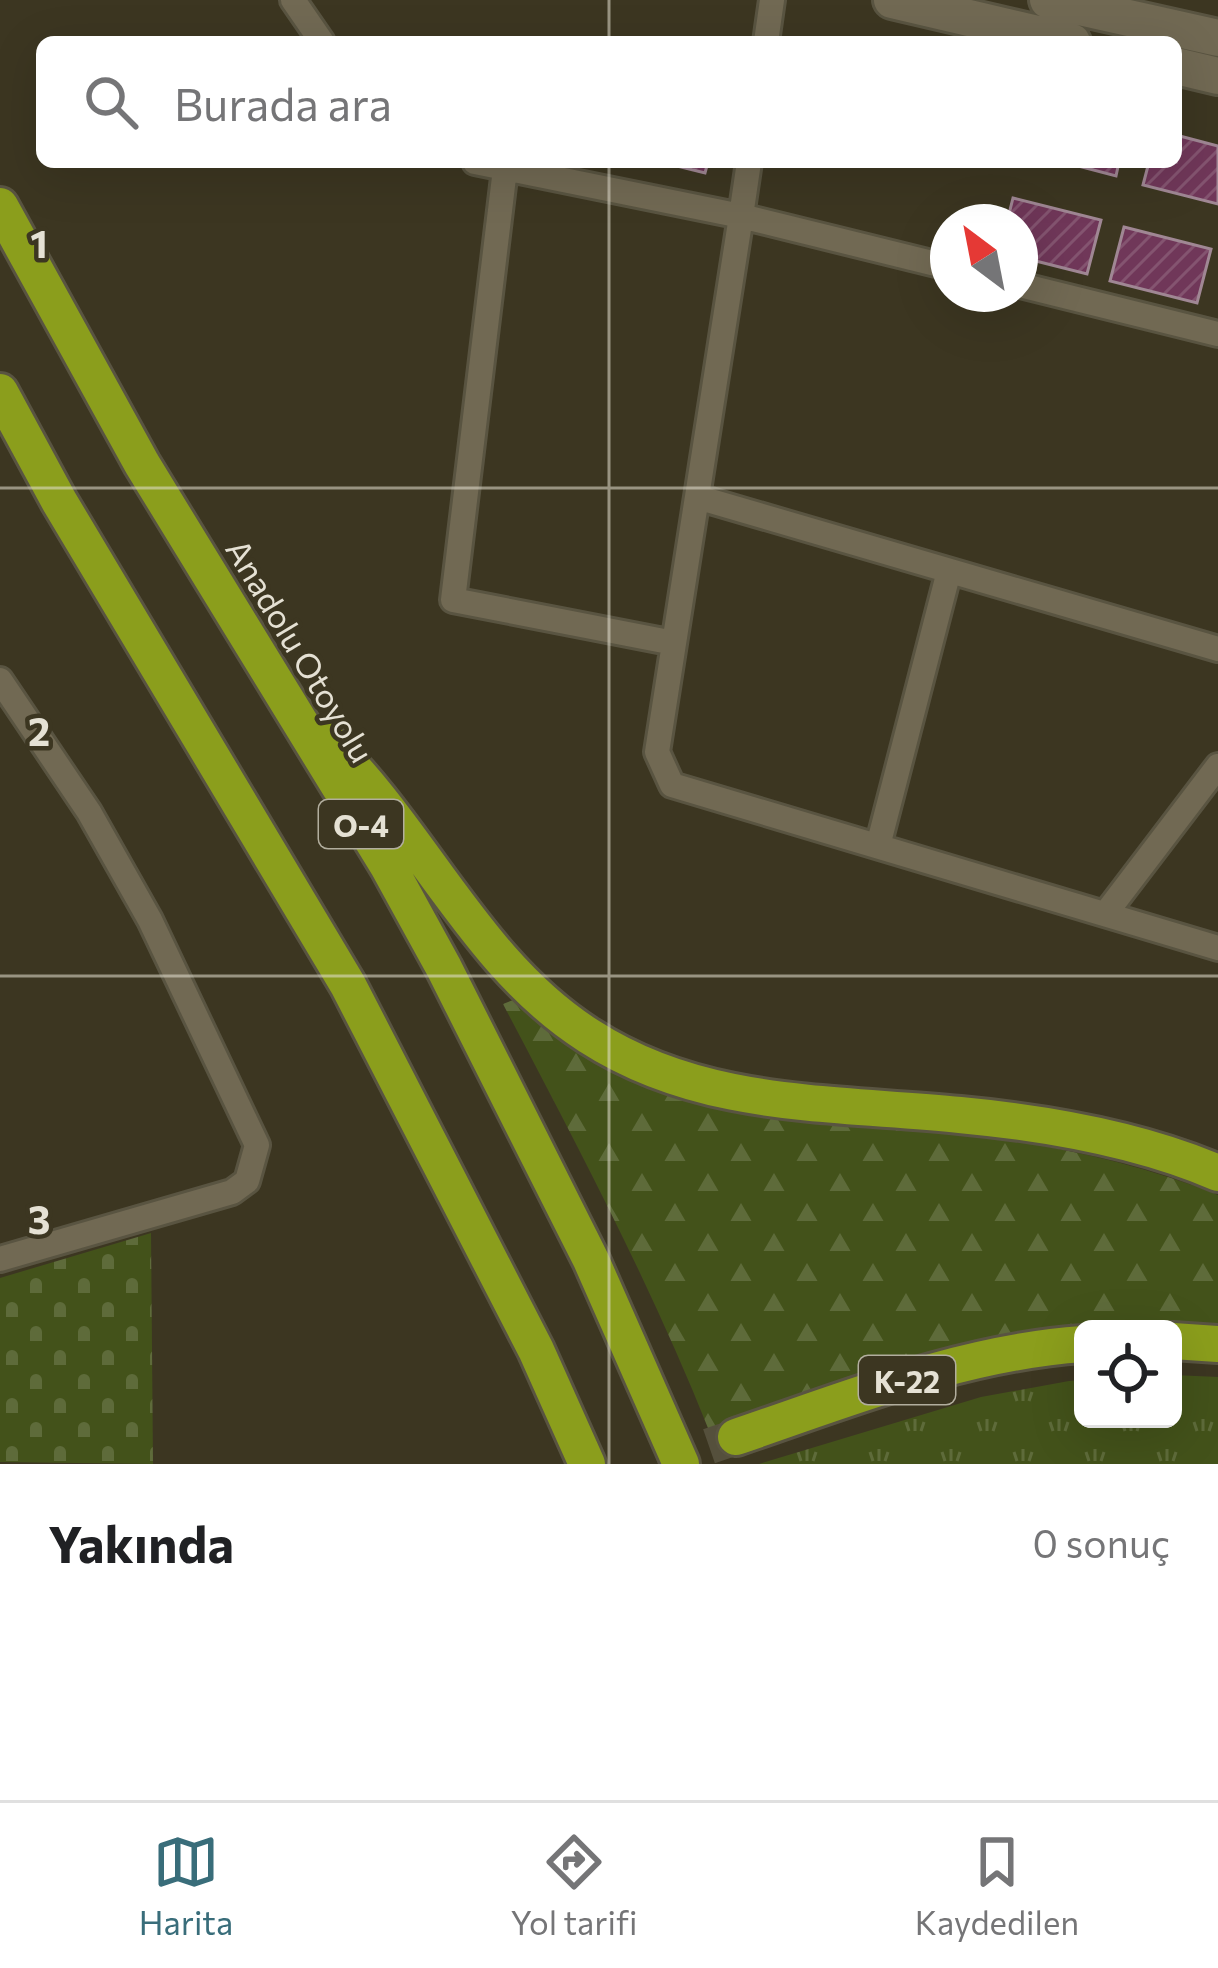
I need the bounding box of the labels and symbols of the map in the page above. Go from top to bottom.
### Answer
north arrow [930,204,1038,312]
text: 1 [30,218,48,266]
street label: Anadolu Otoyolu [218,531,384,769]
text: 2 [28,706,50,754]
road number: O-4 [319,800,403,848]
text: 3 [28,1194,50,1242]
road number: K-22 [859,1356,955,1404]

